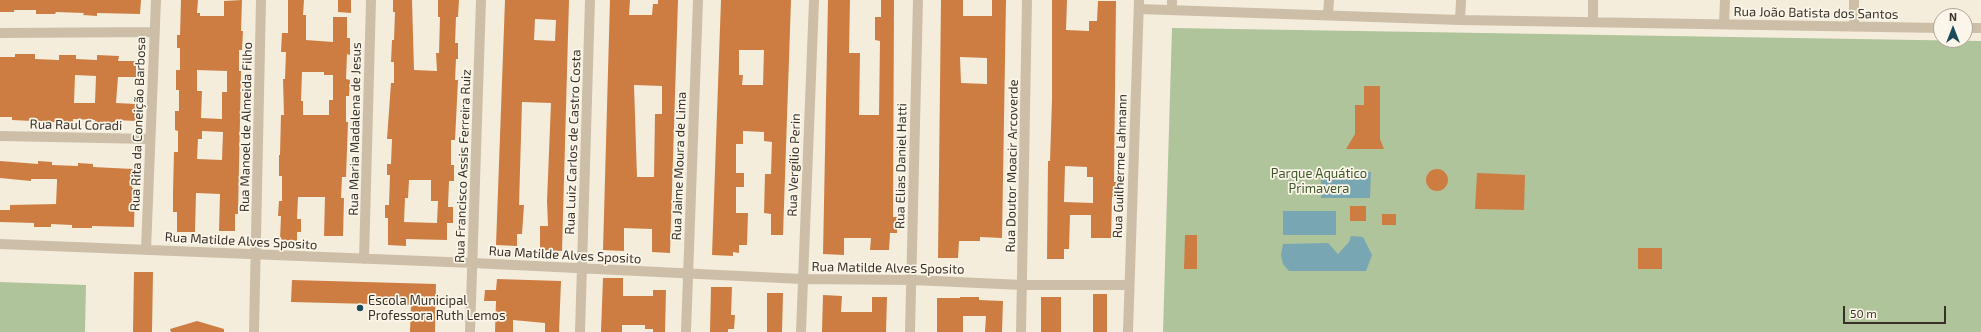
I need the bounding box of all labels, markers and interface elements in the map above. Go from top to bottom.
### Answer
street label: Rua João Batista dos Santos [1733,4,1899,22]
north arrow [1933,8,1973,48]
text: N [1949,10,1957,23]
street label: Rua Rita da Coneição Barbosa [127,37,149,211]
street label: Rua Manoel de Almeida Filho [237,42,255,212]
street label: Rua Maria Madalena de Jesus [346,42,364,216]
street label: Rua Luiz Carlos de Castro Costa [562,49,584,235]
street label: Rua Francisco Assis Ferreira Ruiz [452,69,474,263]
street label: Rua Doutor Moacir Arcoverde [1003,79,1021,253]
street label: Rua Jaime Moura de Lima [669,91,689,241]
street label: Rua Guilherme Lahmann [1110,94,1130,238]
street label: Rua Elias Daniel Hatti [892,103,910,229]
street label: Rua Vergílio Perin [784,113,804,217]
street label: Rua Raul Coradi [30,116,122,134]
park label: Parque Aquático Primavera [1271,166,1367,197]
street label: Rua Matilde Alves Sposito [164,229,318,253]
street label: Rua Matilde Alves Sposito [488,243,642,267]
street label: Rua Matilde Alves Sposito [812,259,964,277]
place label: Escola Municipal Professora Ruth Lemos [368,293,506,324]
scale bar [1845,298,1948,324]
marker: Escola Municipal Professora Ruth Lemos [355,303,365,313]
text: 50 m [1850,306,1877,320]

